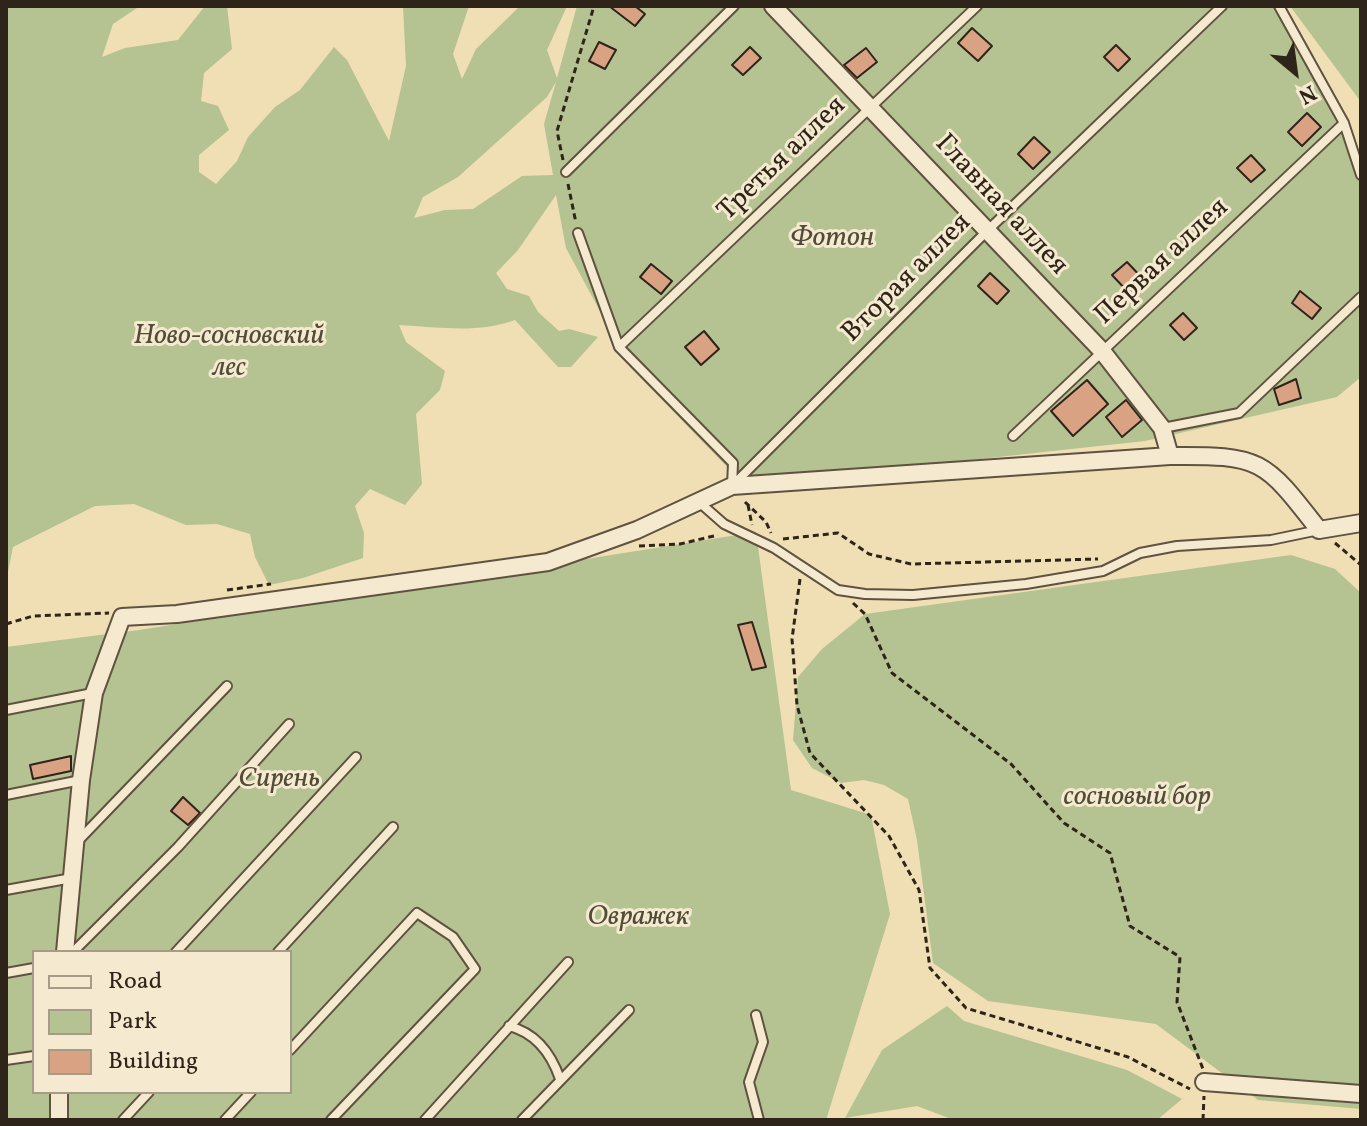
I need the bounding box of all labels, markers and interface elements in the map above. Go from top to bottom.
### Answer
north arrow [1255,32,1335,112]
text: N [1292,76,1321,111]
street label: Третья аллея [712,91,854,229]
street label: Главная аллея [926,129,1074,283]
street label: Первая аллея [1089,192,1237,334]
street label: Вторая аллея [836,207,980,351]
park label: Фотон [790,223,874,257]
park label: Ново-сосновский лес [133,321,325,387]
park label: Сирень [238,764,320,798]
park label: сосновый бор [1063,782,1211,816]
park label: Овражек [587,902,689,936]
legend [32,950,292,1094]
text: Road [108,965,162,999]
text: Park [108,1005,157,1039]
text: Building [108,1045,198,1079]

